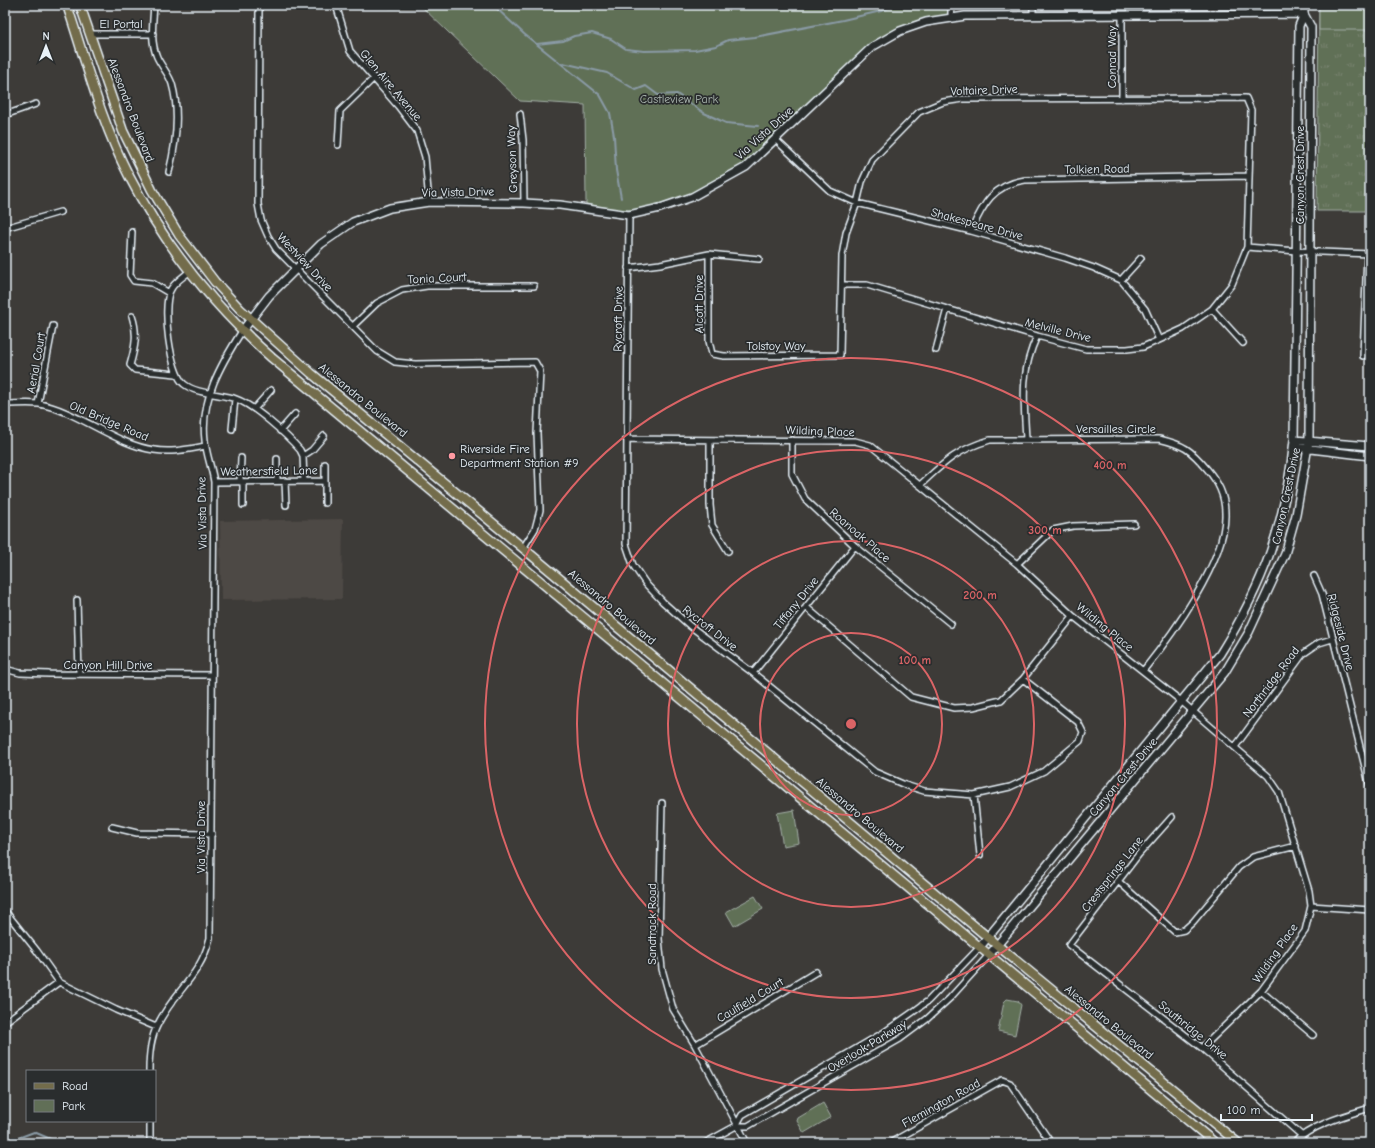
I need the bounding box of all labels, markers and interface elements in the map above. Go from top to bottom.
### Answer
street label: El Portal [99,17,143,31]
street label: Conrad Way [1105,25,1119,88]
north arrow [26,26,66,66]
text: N [42,30,50,43]
street label: Glen Aire Avenue [357,47,425,123]
street label: Alessandro Boulevard [105,56,157,164]
street label: Voltaire Drive [950,82,1018,98]
park label: Castleview Park [640,92,718,106]
street label: Via Vista Drive [732,104,796,162]
street label: Greyson Way [504,124,520,193]
street label: Canyon Crest Drive [1293,126,1307,224]
street label: Tolkien Road [1064,161,1130,177]
street label: Via Vista Drive [422,184,494,200]
street label: Shakespeare Drive [929,205,1025,243]
street label: Westview Drive [274,230,336,294]
street label: Tonia Court [407,269,467,287]
street label: Alcott Drive [692,275,706,333]
street label: Rycroft Drive [610,286,626,352]
street label: Melville Drive [1024,315,1092,345]
street label: Aerial Court [24,331,48,394]
street label: Tolstoy Way [746,339,806,353]
street label: Alessandro Boulevard [316,360,410,440]
street label: Old Bridge Road [67,398,151,444]
street label: Versailles Circle [1076,422,1156,436]
street label: Wilding Place [785,423,855,439]
place label: Riverside Fire Department Station #9 [460,442,579,470]
street label: Canyon Crest Drive [1269,446,1303,546]
marker: Riverside Fire Department Station #9 [447,451,457,461]
text: 400 m [1093,458,1127,472]
street label: Weathersfield Lane [220,463,318,479]
street label: Via Vista Drive [194,477,210,549]
street label: Roanoak Place [827,505,893,565]
text: 300 m [1028,523,1062,537]
street label: Alessandro Boulevard [565,566,659,648]
street label: Tiffany Drive [771,574,821,632]
text: 200 m [963,588,997,602]
street label: Ridgeside Drive [1325,592,1357,672]
street label: Wilding Place [1074,600,1136,654]
street label: Rycroft Drive [680,602,740,654]
street label: Northridge Road [1240,644,1302,720]
text: 100 m [899,653,931,667]
street label: Canyon Hill Drive [64,658,152,672]
centre of rings [844,717,858,731]
street label: Canyon Crest Drive [1086,735,1160,819]
street label: Alessandro Boulevard [813,774,907,856]
street label: Via Vista Drive [194,801,208,873]
street label: Crestsprings Lane [1078,834,1146,914]
street label: Sandtrack Road [645,883,659,965]
street label: Wilding Place [1249,921,1301,985]
street label: Caulfield Court [714,974,786,1025]
street label: Alessandro Boulevard [1062,982,1156,1062]
street label: Southridge Drive [1156,998,1230,1062]
street label: Overlook Parkway [825,1017,910,1075]
legend [26,1070,156,1122]
street label: Flemington Road [899,1076,983,1130]
text: Road [62,1079,88,1093]
scale bar [1221,1096,1312,1122]
text: Park [62,1099,85,1113]
text: 100 m [1227,1103,1260,1117]

